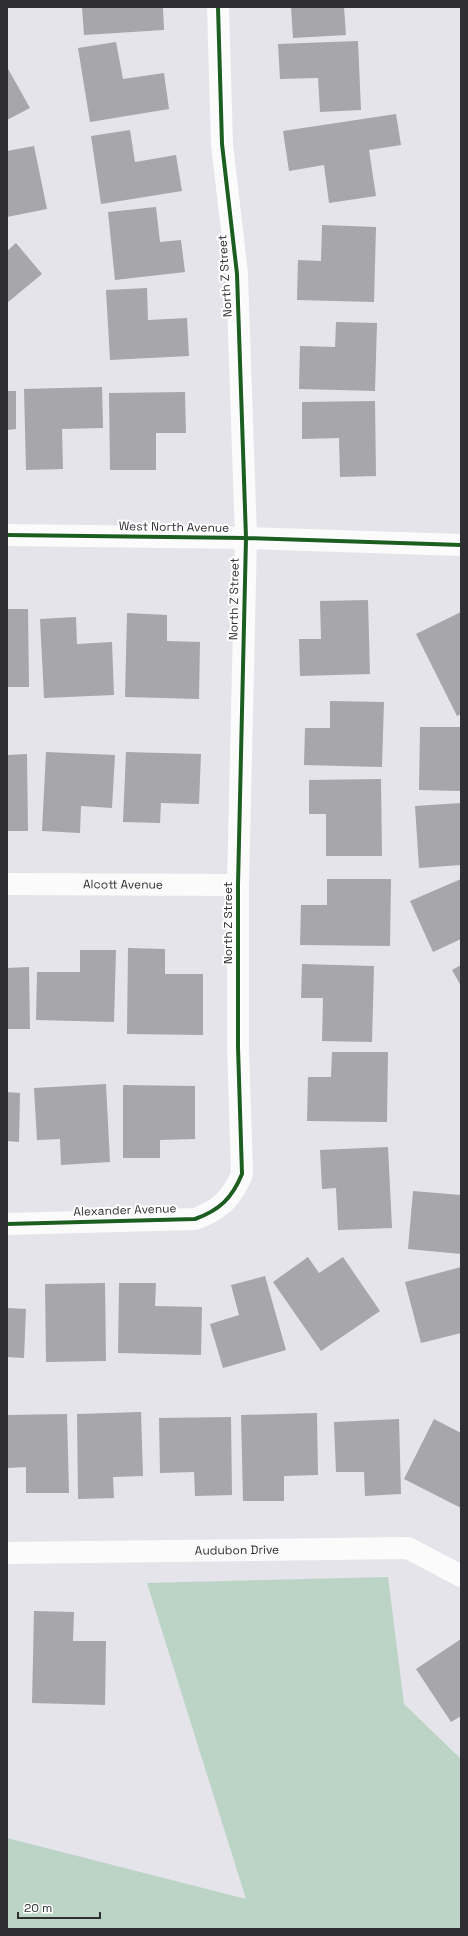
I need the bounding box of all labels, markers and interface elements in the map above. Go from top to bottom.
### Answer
street label: North Z Street [214,234,236,318]
street label: West North Avenue [119,518,229,536]
street label: North Z Street [225,558,243,640]
street label: Alcott Avenue [83,876,163,893]
street label: North Z Street [220,882,236,964]
street label: Alexander Avenue [73,1200,177,1220]
street label: Audubon Drive [195,1542,279,1559]
scale bar [18,1894,100,1920]
text: 20 m [24,1900,52,1916]

